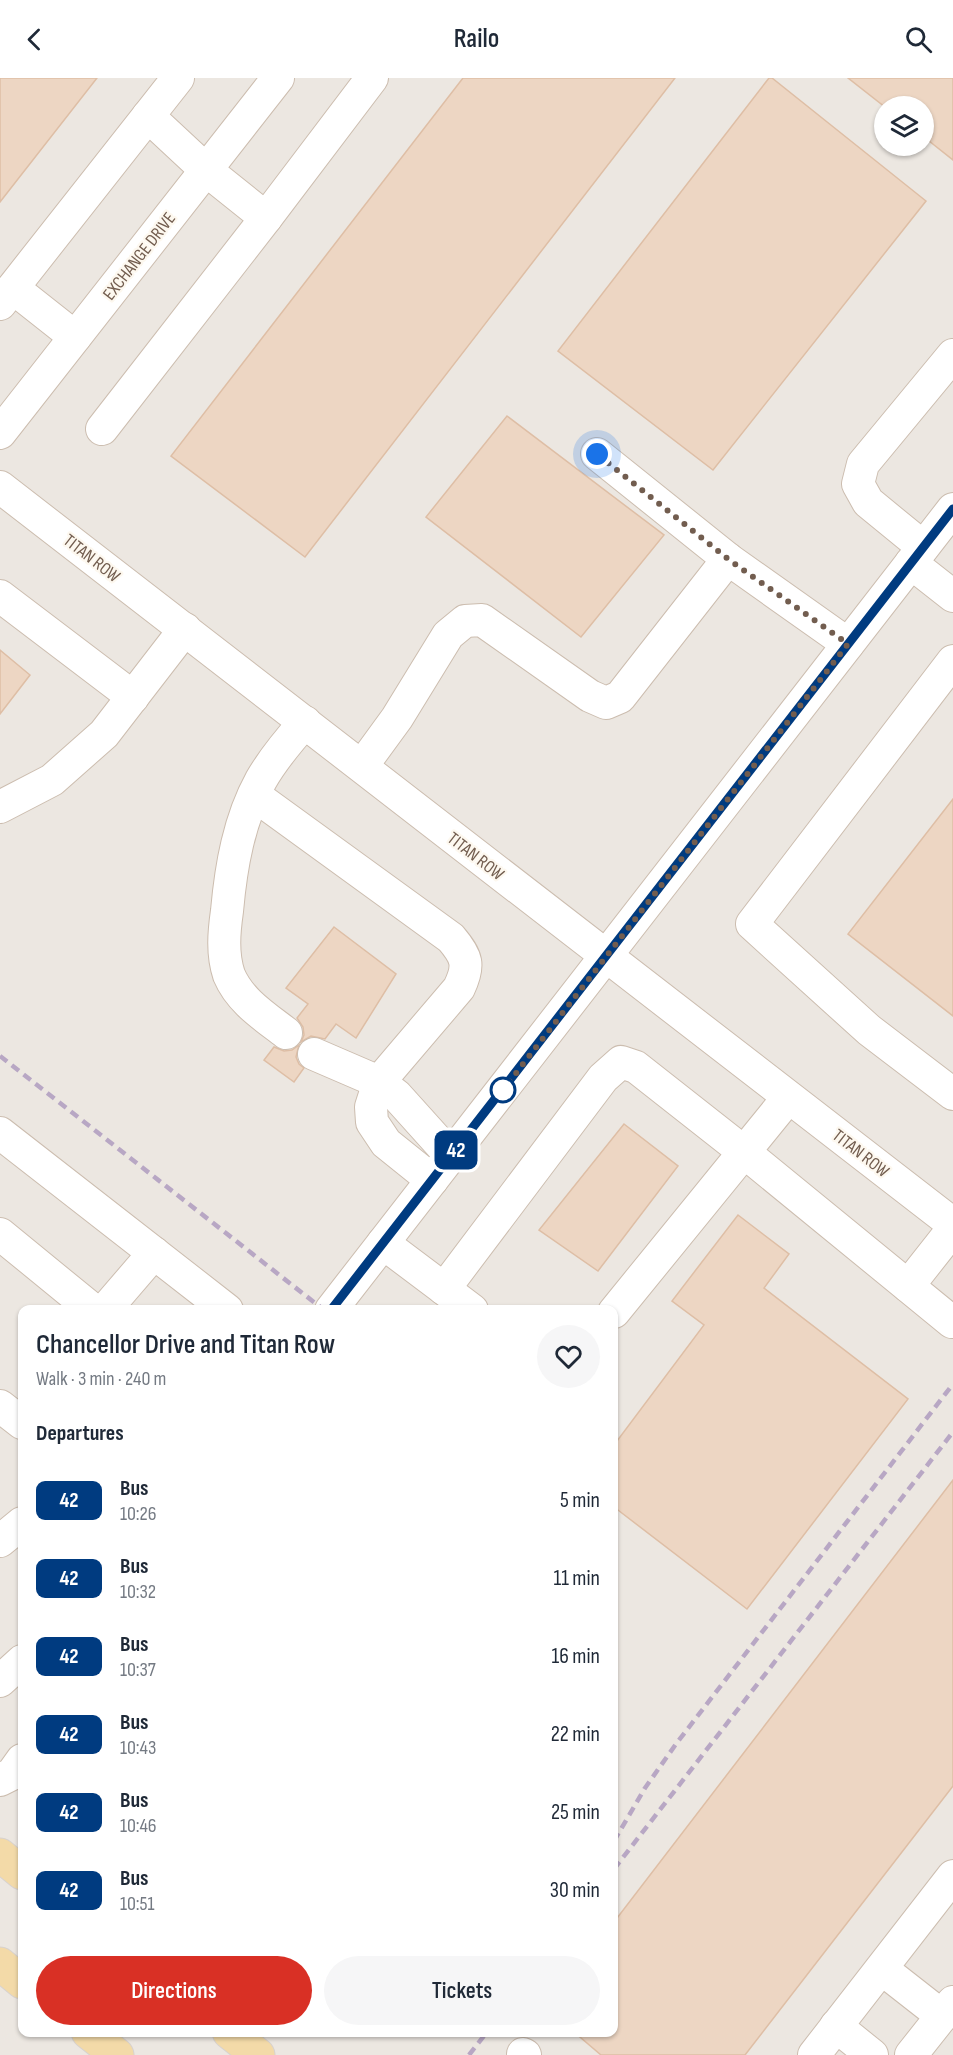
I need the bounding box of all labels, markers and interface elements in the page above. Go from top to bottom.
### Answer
icon: back [18,23,51,56]
text: Railo [454,23,499,55]
icon: search [902,23,935,56]
map controls [874,96,934,156]
button: layers [874,96,934,156]
street label: EXCHANGE DRIVE [99,208,180,304]
your location [582,439,612,469]
street label: TITAN ROW [59,530,124,587]
street label: TITAN ROW [443,828,508,885]
unlabelled marker [490,1077,516,1103]
street label: TITAN ROW [828,1125,893,1182]
line badge: 42 [429,1130,483,1170]
text: 42 [446,1138,466,1163]
button: heart [537,1325,600,1388]
text: Chancellor Drive and Titan Row [36,1328,335,1361]
text: Walk · 3 min · 240 m [36,1367,166,1391]
text: Departures [36,1420,124,1447]
text: Bus [120,1475,149,1502]
text: 5 min [560,1487,600,1514]
text: 42 [59,1488,79,1513]
text: 10:26 [120,1502,156,1526]
text: Bus [120,1553,149,1580]
text: 11 min [553,1565,600,1592]
text: 42 [59,1566,79,1591]
text: 10:32 [120,1580,156,1604]
text: Bus [120,1631,149,1658]
text: 16 min [552,1643,600,1670]
text: 42 [59,1644,79,1669]
text: 10:37 [120,1658,156,1682]
text: Bus [120,1709,149,1736]
text: 22 min [551,1721,600,1748]
text: 42 [59,1722,79,1747]
text: 10:43 [120,1736,156,1760]
text: Bus [120,1787,149,1814]
text: 25 min [551,1799,600,1826]
text: 42 [59,1800,79,1825]
text: 10:46 [120,1814,157,1838]
text: Bus [120,1865,149,1892]
text: 30 min [550,1877,600,1904]
text: 42 [59,1878,79,1903]
text: 10:51 [120,1892,154,1916]
button: Directions [36,1956,312,2025]
button: Tickets [324,1956,600,2025]

